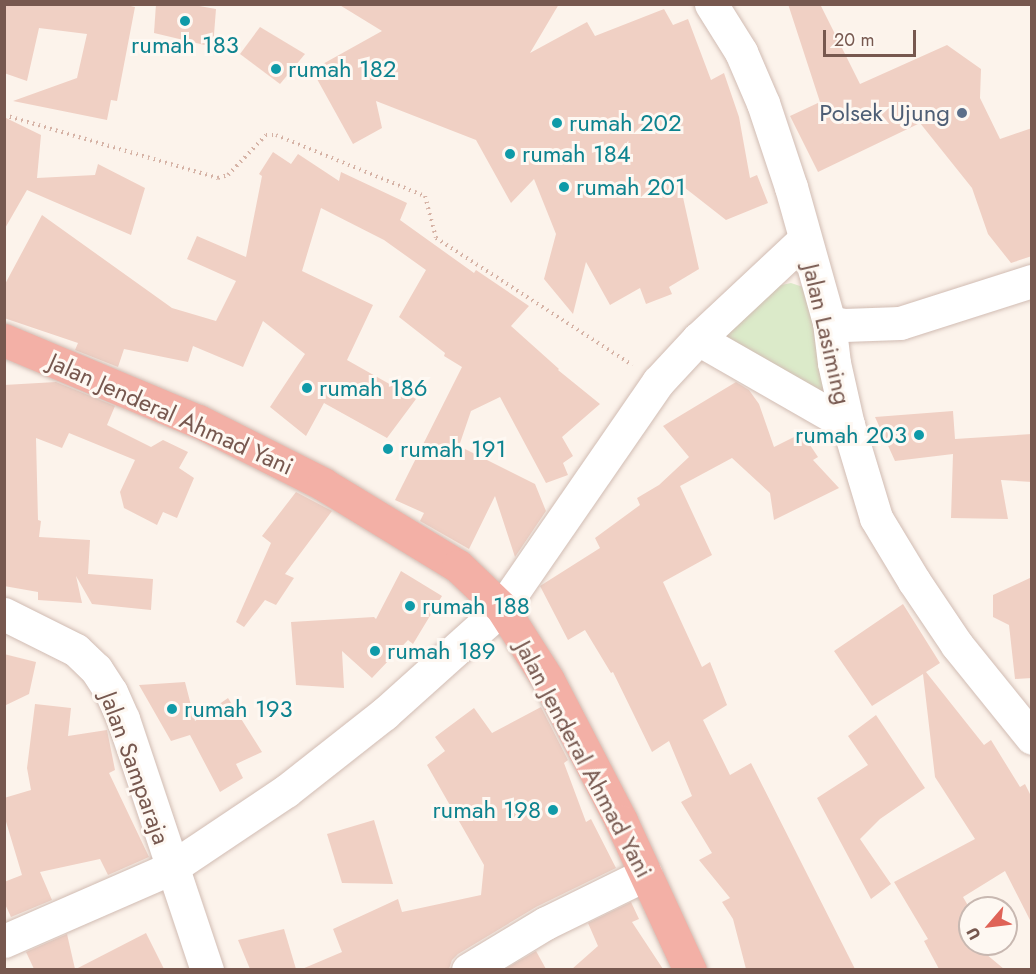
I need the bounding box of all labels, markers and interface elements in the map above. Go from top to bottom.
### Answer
marker: rumah 183 [178,14,192,28]
scale bar [826,18,919,56]
text: 20 m [834,27,874,53]
place label: rumah 183 [131,31,239,59]
place label: rumah 182 [288,55,396,83]
marker: rumah 182 [269,62,283,76]
place label: Polsek Ujung [819,99,950,127]
marker: Polsek Ujung [955,106,969,120]
place label: rumah 202 [569,109,682,137]
marker: rumah 202 [550,116,564,130]
place label: rumah 184 [522,140,631,168]
marker: rumah 184 [503,147,517,161]
place label: rumah 201 [576,173,686,201]
marker: rumah 201 [557,180,571,194]
street label: Jalan Lasiming [797,261,857,407]
street label: Jalan Jenderal Ahmad Yani [44,347,298,481]
place label: rumah 186 [319,374,428,402]
marker: rumah 186 [300,381,314,395]
place label: rumah 203 [795,421,907,449]
marker: rumah 203 [912,428,926,442]
place label: rumah 191 [400,435,506,463]
marker: rumah 191 [381,442,395,456]
place label: rumah 188 [422,592,530,620]
marker: rumah 188 [403,599,417,613]
street label: Jalan Jenderal Ahmad Yani [509,635,659,883]
place label: rumah 189 [387,637,496,665]
marker: rumah 189 [368,644,382,658]
street label: Jalan Samparaja [94,688,176,848]
place label: rumah 193 [184,695,293,723]
marker: rumah 193 [165,702,179,716]
place label: rumah 198 [432,796,541,824]
marker: rumah 198 [546,803,560,817]
north arrow [958,896,1018,956]
text: U [961,923,986,944]

